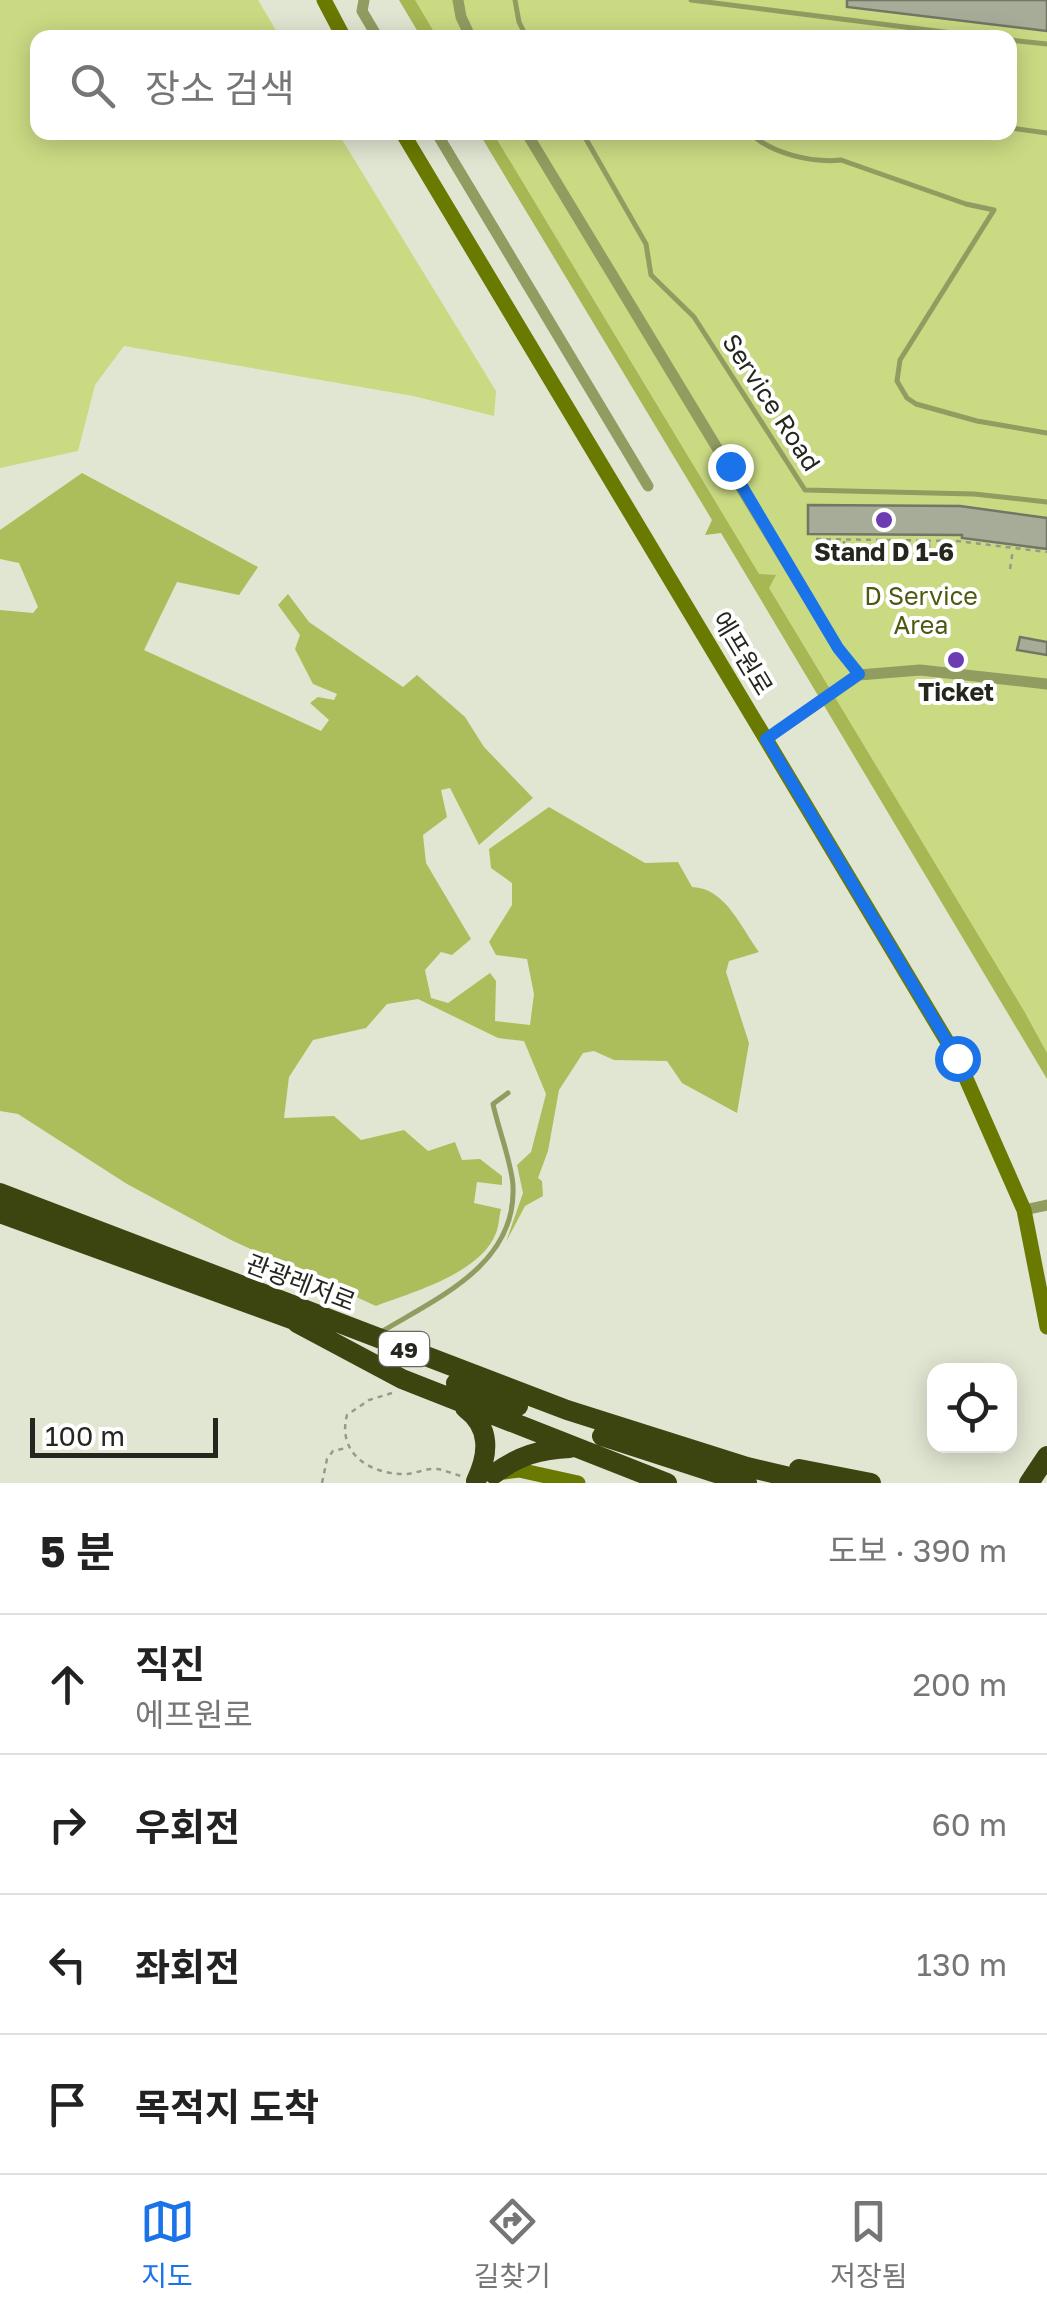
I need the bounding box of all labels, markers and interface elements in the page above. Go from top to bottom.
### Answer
search box [30,30,1017,140]
icon: search [65,58,120,113]
text: 장소 검색 [145,65,294,110]
street label: Service Road [716,328,828,476]
route end [708,444,754,490]
marker: Stand D 1-6 [873,509,895,531]
place label: Stand D 1-6 [814,536,954,567]
park label: D Service Area [864,580,978,640]
street label: 에프원로 [706,606,780,700]
marker: Ticket [945,649,967,671]
place label: Ticket [918,676,994,707]
route start [935,1036,981,1082]
street label: 관광레저로 [242,1247,360,1317]
road number: 49 [379,1332,429,1366]
map controls [927,1363,1017,1453]
button: locate [927,1363,1017,1453]
scale bar [30,1413,218,1458]
text: 100 m [45,1419,125,1452]
text: 5 분 [40,1526,115,1576]
text: 도보 · 390 m [828,1531,1007,1569]
text: 직진 [135,1641,205,1686]
icon: ahead [40,1657,95,1712]
text: 200 m [912,1665,1007,1703]
text: 에프원로 [135,1695,253,1733]
icon: right [40,1797,95,1852]
text: 우회전 [135,1804,240,1849]
text: 60 m [931,1805,1007,1843]
icon: left [40,1937,95,1992]
text: 좌회전 [135,1944,240,1989]
text: 130 m [917,1945,1007,1983]
icon: arrive [40,2077,95,2132]
text: 목적지 도착 [135,2084,319,2129]
tab: 지도 [140,2194,195,2294]
tab: 길찾기 [474,2194,551,2294]
tab: 저장됨 [830,2194,907,2294]

